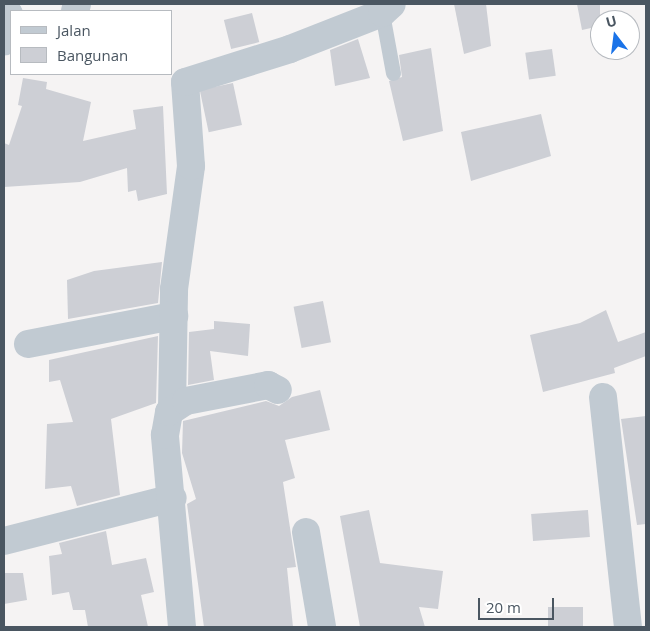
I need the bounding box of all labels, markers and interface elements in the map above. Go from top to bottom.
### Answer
legend [10,10,172,75]
north arrow [590,10,640,60]
text: U [604,10,619,32]
text: Jalan [57,20,91,40]
text: Bangunan [57,45,128,65]
scale bar [480,588,556,620]
text: 20 m [486,597,521,617]

